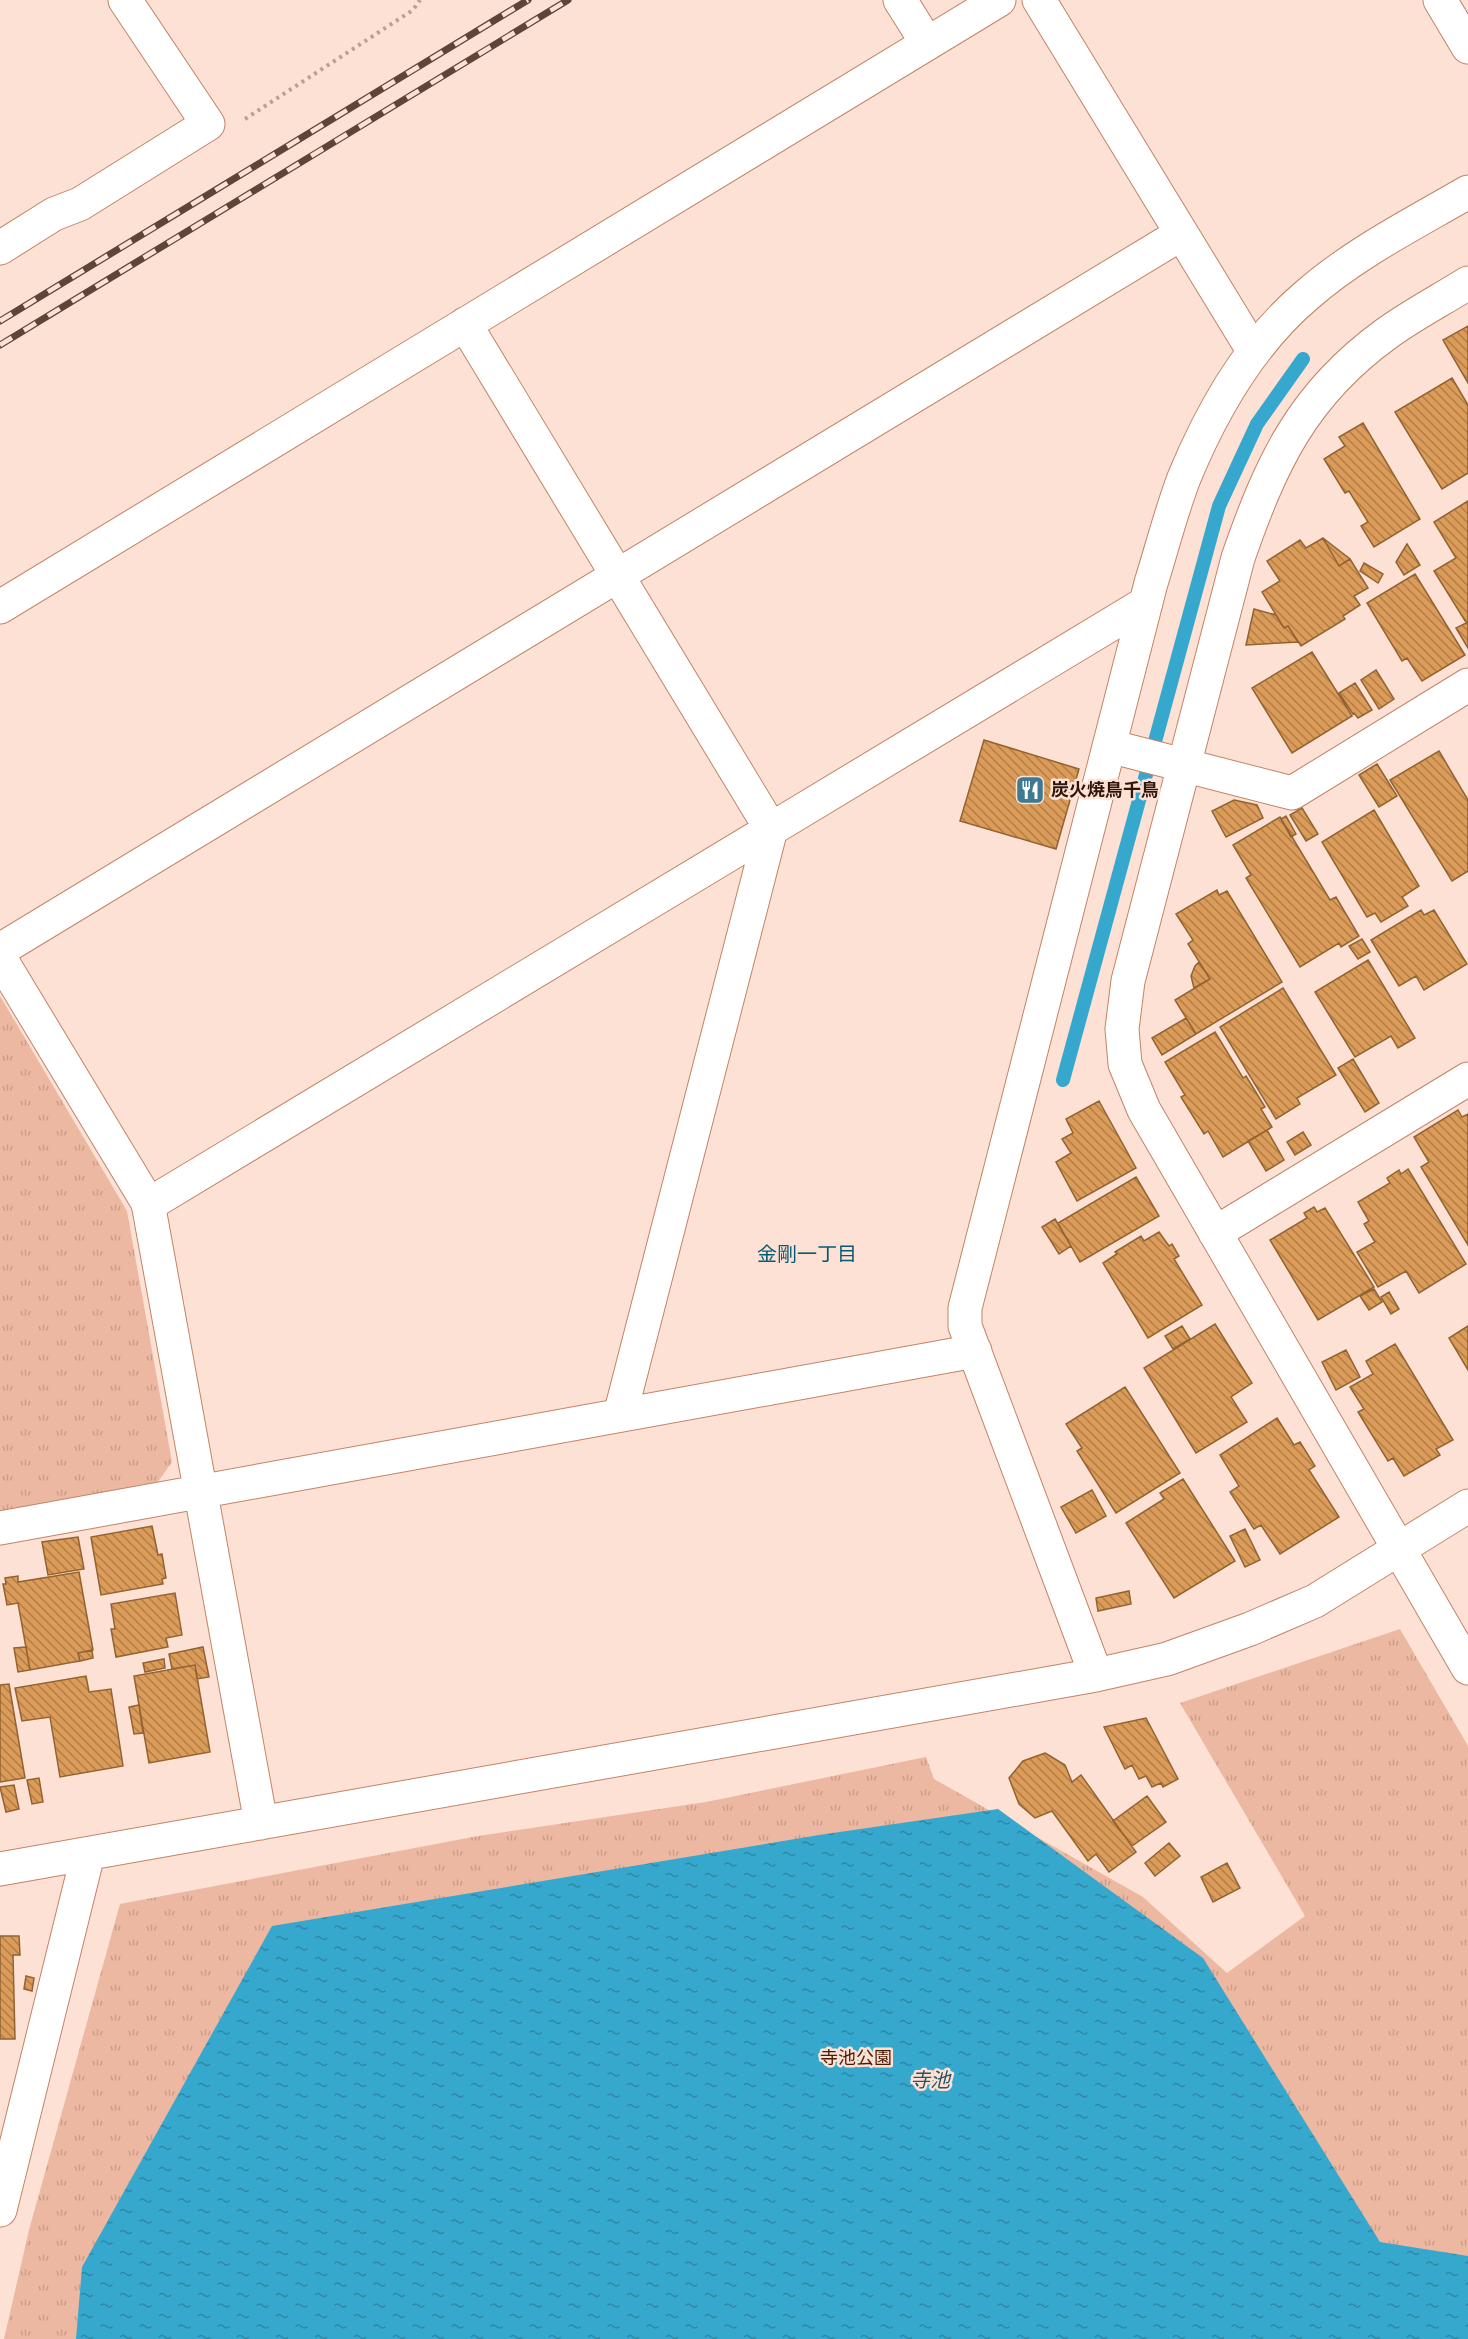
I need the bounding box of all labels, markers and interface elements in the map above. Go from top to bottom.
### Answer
restaurant icon: 炭火焼鳥千鳥 [1014,774,1046,806]
place label: 炭火焼鳥千鳥 [1051,777,1159,803]
district label: 金剛一丁目 [757,1240,857,1269]
park label: 寺池公園 [820,2045,892,2071]
water label: 寺池 [910,2066,952,2095]

